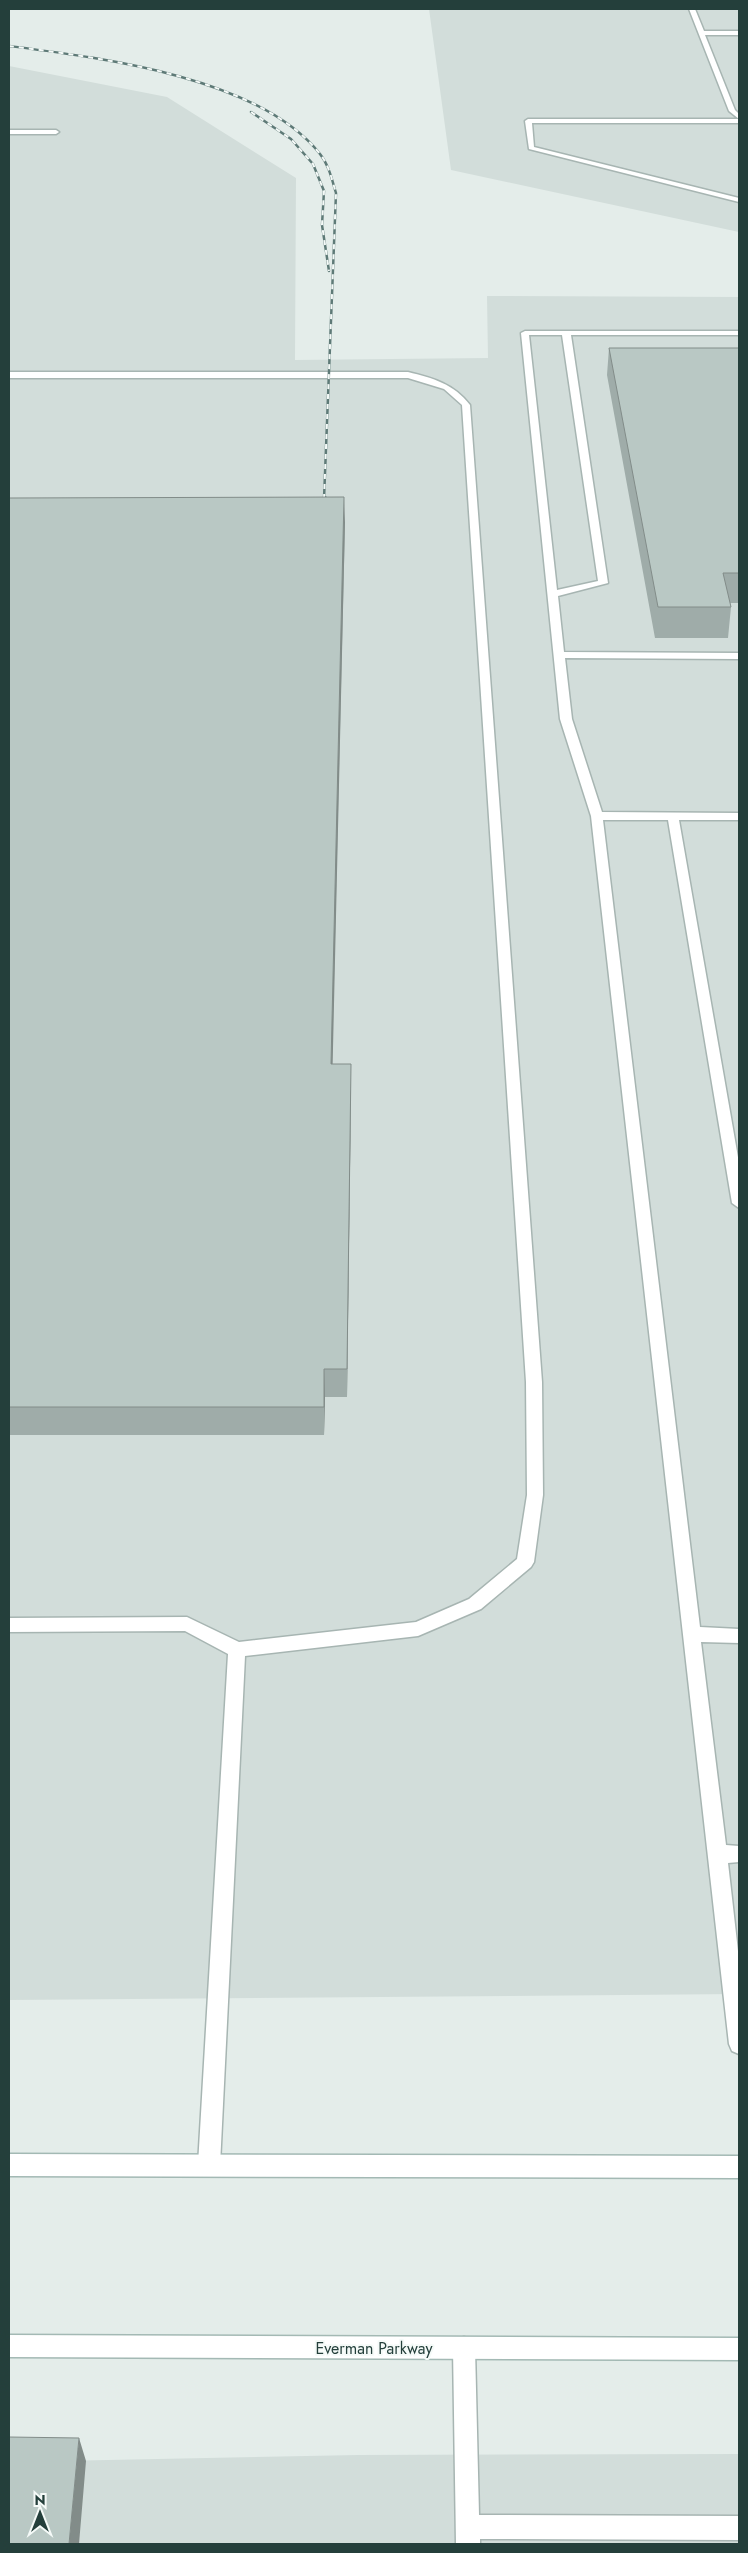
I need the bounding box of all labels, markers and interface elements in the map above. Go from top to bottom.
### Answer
street label: Everman Parkway [316,2337,433,2360]
north arrow [15,2488,65,2538]
text: N [34,2490,46,2510]

